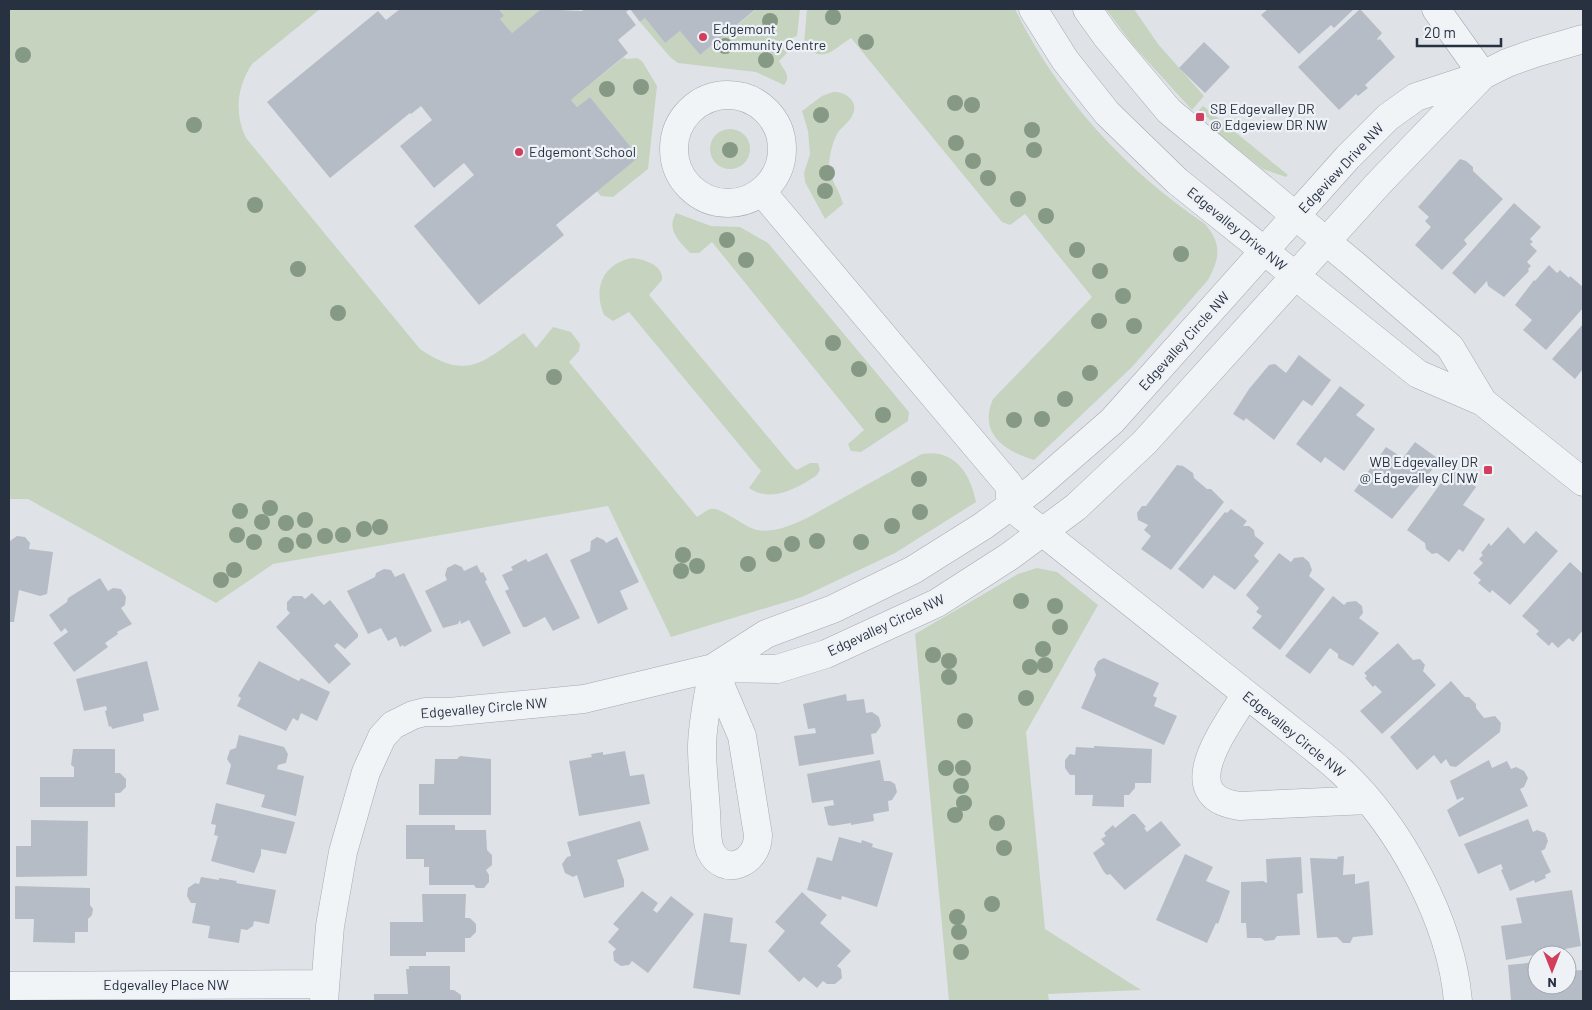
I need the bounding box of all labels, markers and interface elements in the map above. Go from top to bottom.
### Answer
scale bar [1417,15,1501,47]
place label: Edgemont Community Centre [713,20,826,53]
text: 20 m [1424,23,1456,41]
marker: Edgemont Community Centre [697,31,709,43]
place label: SB Edgevalley DR @ Edgeview DR NW [1210,100,1327,133]
marker: SB Edgevalley DR @ Edgeview DR NW [1194,111,1206,123]
street label: Edgeview Drive NW [1295,119,1387,216]
place label: Edgemont School [529,143,636,160]
marker: Edgemont School [513,146,525,158]
street label: Edgevalley Drive NW [1184,183,1291,274]
street label: Edgevalley Circle NW [1135,288,1232,394]
place label: WB Edgevalley DR @ Edgevalley CI NW [1359,453,1478,486]
marker: WB Edgevalley DR @ Edgevalley CI NW [1482,464,1494,476]
street label: Edgevalley Circle NW [825,590,947,659]
street label: Edgevalley Circle NW [1240,687,1349,780]
street label: Edgevalley Circle NW [420,693,548,722]
north arrow [1527,945,1577,995]
text: N [1547,975,1557,992]
street label: Edgevalley Place NW [103,976,229,993]

